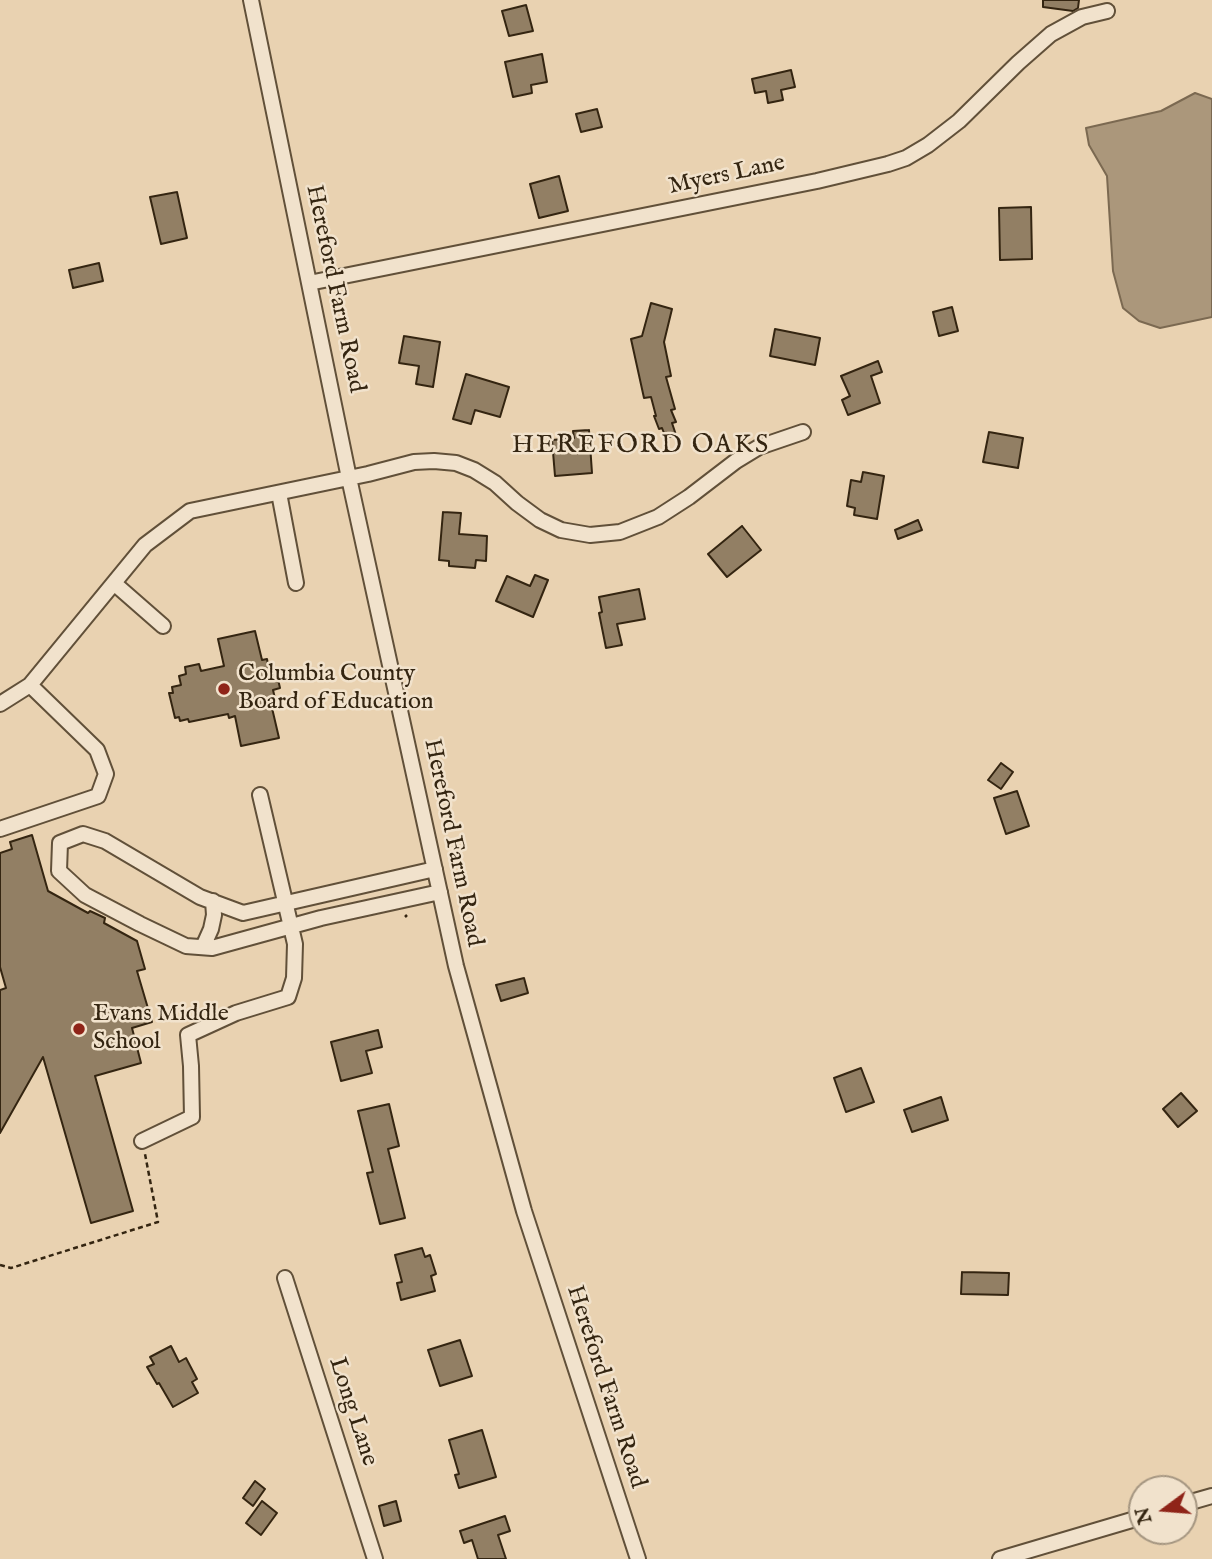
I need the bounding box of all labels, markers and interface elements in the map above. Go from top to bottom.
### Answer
street label: Myers Lane [666,150,788,202]
street label: Hereford Farm Road [298,183,370,395]
district label: HEREFORD OAKS [513,431,769,463]
place label: Columbia County Board of Education [238,661,434,717]
marker: Columbia County Board of Education [216,681,232,697]
street label: Hereford Farm Road [416,737,488,949]
place label: Evans Middle School [93,1001,229,1057]
marker: Evans Middle School [71,1021,87,1037]
street label: Hereford Farm Road [559,1282,651,1492]
street label: Long Lane [321,1354,383,1470]
north arrow [1128,1475,1198,1545]
text: N [1131,1504,1159,1526]

